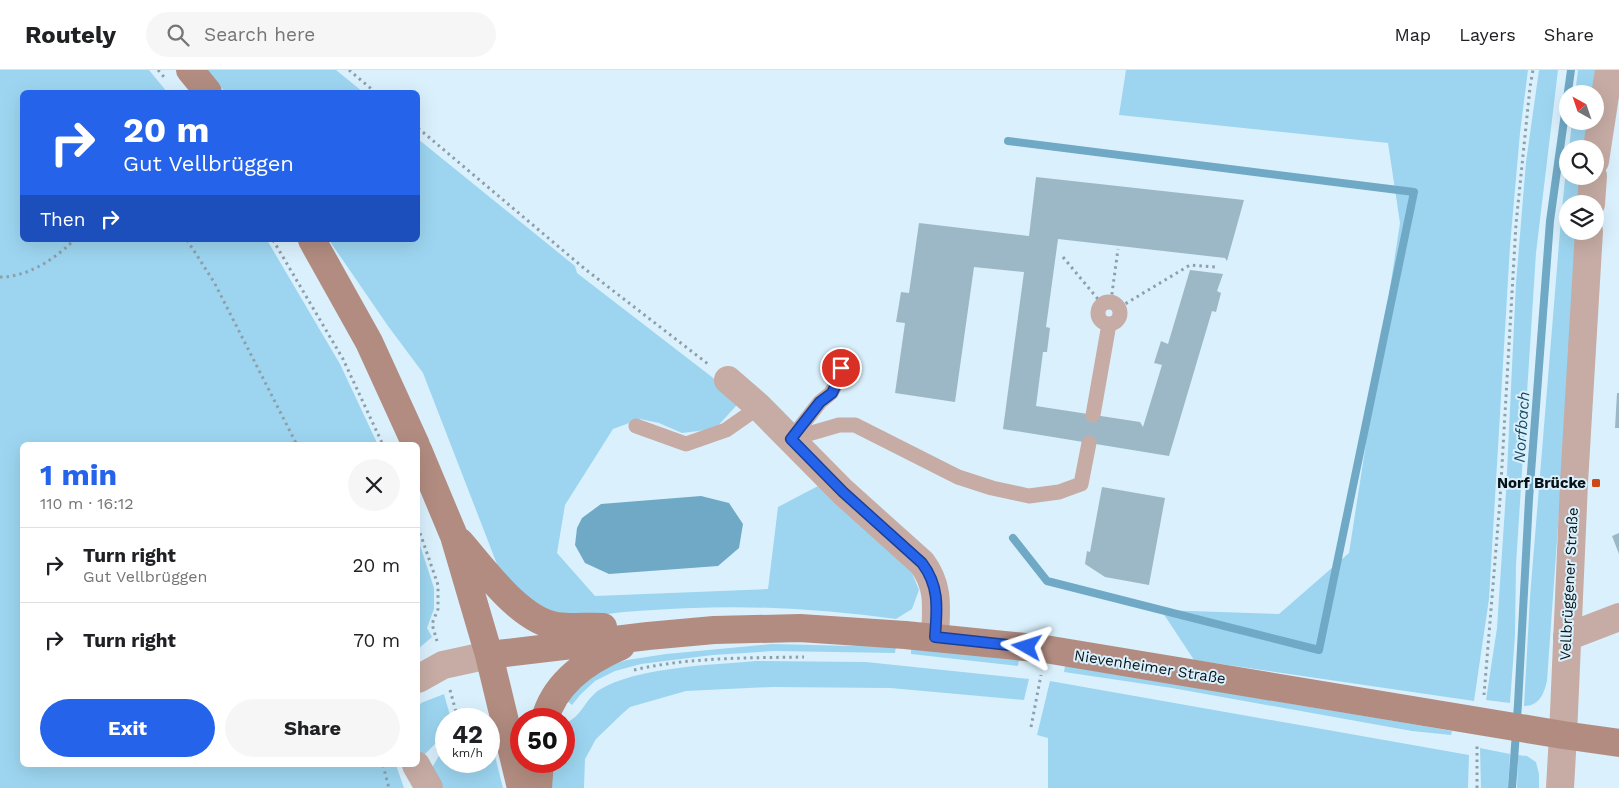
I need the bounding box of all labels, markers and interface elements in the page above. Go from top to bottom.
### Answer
search box [146,12,496,57]
text: Routely [25,21,116,49]
icon: search [164,21,192,49]
text: Search here [204,23,315,46]
text: Map [1394,24,1431,45]
text: Layers [1459,24,1516,45]
text: Share [1544,24,1594,45]
north arrow [1559,85,1604,130]
map controls [1559,85,1604,240]
text: 20 m [123,109,209,151]
icon: right [40,110,105,175]
button: search [1559,140,1604,185]
text: Gut Vellbrüggen [123,151,294,176]
button: layers [1559,195,1604,240]
icon: right [96,205,124,233]
text: Then [40,208,86,231]
pin [820,347,862,389]
icon: arrive [827,354,855,382]
water label: Norfbach [1510,391,1533,463]
text: 1 min [40,457,117,492]
button: close [348,459,400,511]
place label: Norf Brücke [1497,474,1586,492]
marker: Norf Brücke [1590,477,1602,489]
text: 110 m · 16:12 [40,494,134,513]
street label: Vellbrüggener Straße [1556,507,1582,661]
text: Turn right [83,544,176,567]
icon: right [40,551,68,579]
text: 20 m [353,554,400,577]
text: Gut Vellbrüggen [83,567,207,586]
position arrow [1000,620,1052,672]
icon: right [40,626,68,654]
text: Turn right [83,629,176,652]
text: 70 m [353,629,400,652]
street label: Nievenheimer Straße [1073,646,1227,688]
button: Exit [40,699,215,757]
button: Share [225,699,400,757]
speed limit sign: 50 [510,708,575,773]
text: 42 [452,720,483,749]
text: km/h [452,746,483,760]

